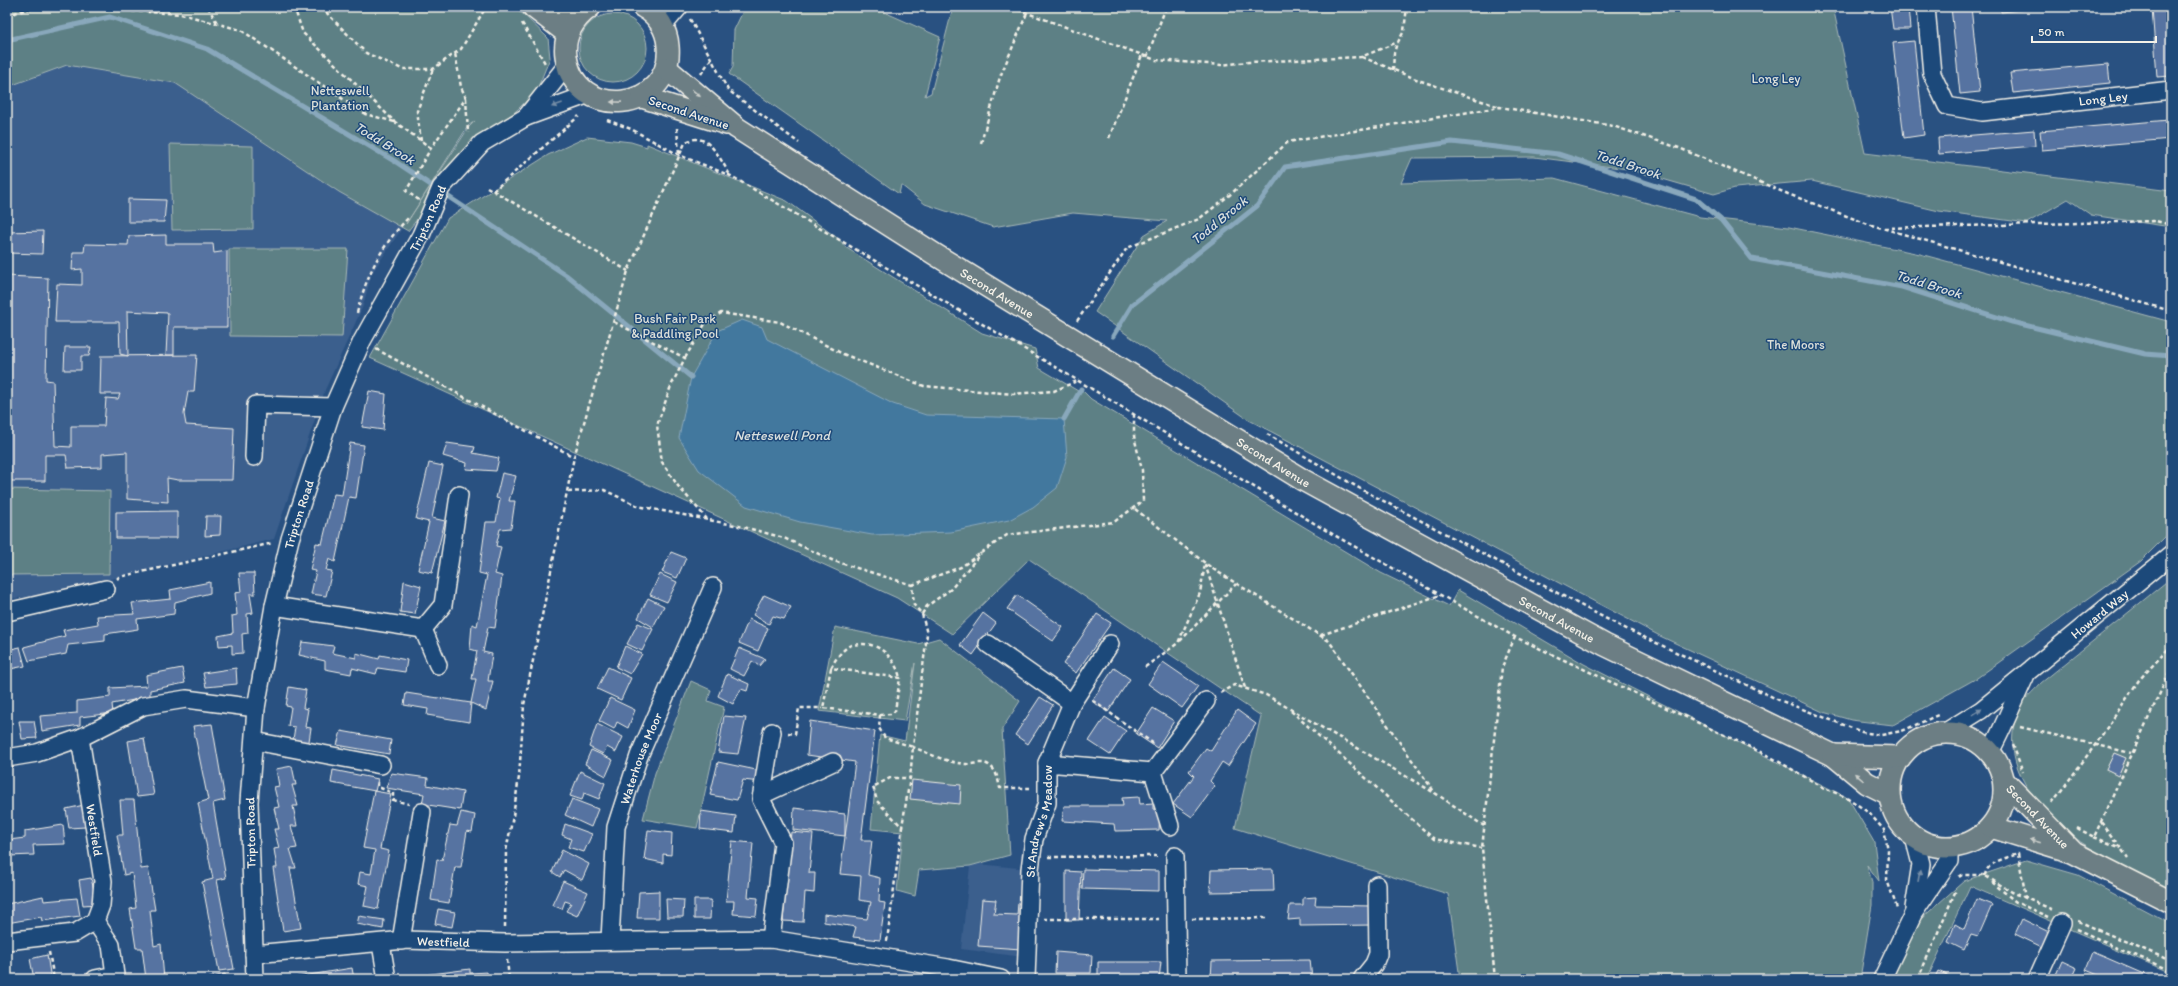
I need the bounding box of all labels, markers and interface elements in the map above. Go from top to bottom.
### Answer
scale bar [2032,18,2156,44]
text: 50 m [2038,25,2064,39]
park label: Long Ley [1752,71,1800,86]
park label: Netteswell Plantation [311,83,370,113]
street label: Long Ley [2078,88,2128,109]
one-way arrow [691,89,701,98]
street label: Second Avenue [647,92,731,133]
one-way arrow [610,98,622,105]
one-way arrow [551,103,563,109]
water label: Todd Brook [351,118,419,169]
water label: Todd Brook [1593,146,1663,183]
street label: Tripton Road [406,183,449,254]
water label: Todd Brook [1188,192,1252,248]
street label: Second Avenue [957,265,1037,321]
water label: Todd Brook [1894,266,1965,303]
park label: Bush Fair Park & Paddling Pool [631,311,719,341]
park label: The Moors [1767,337,1825,352]
water label: Netteswell Pond [734,427,831,444]
street label: Second Avenue [1234,434,1313,491]
street label: Tripton Road [281,478,317,550]
street label: Howard Way [2068,586,2131,642]
street label: Second Avenue [1516,593,1597,646]
one-way arrow [1972,708,1982,716]
street label: Waterhouse Moor [617,710,665,807]
street label: St Andrew's Meadow [1023,765,1055,878]
one-way arrow [1854,772,1865,781]
street label: Second Avenue [2003,781,2072,852]
street label: Tripton Road [242,797,259,869]
street label: Westfield [83,803,106,857]
one-way arrow [2028,838,2040,844]
one-way arrow [1916,869,1922,882]
street label: Westfield [417,933,470,950]

